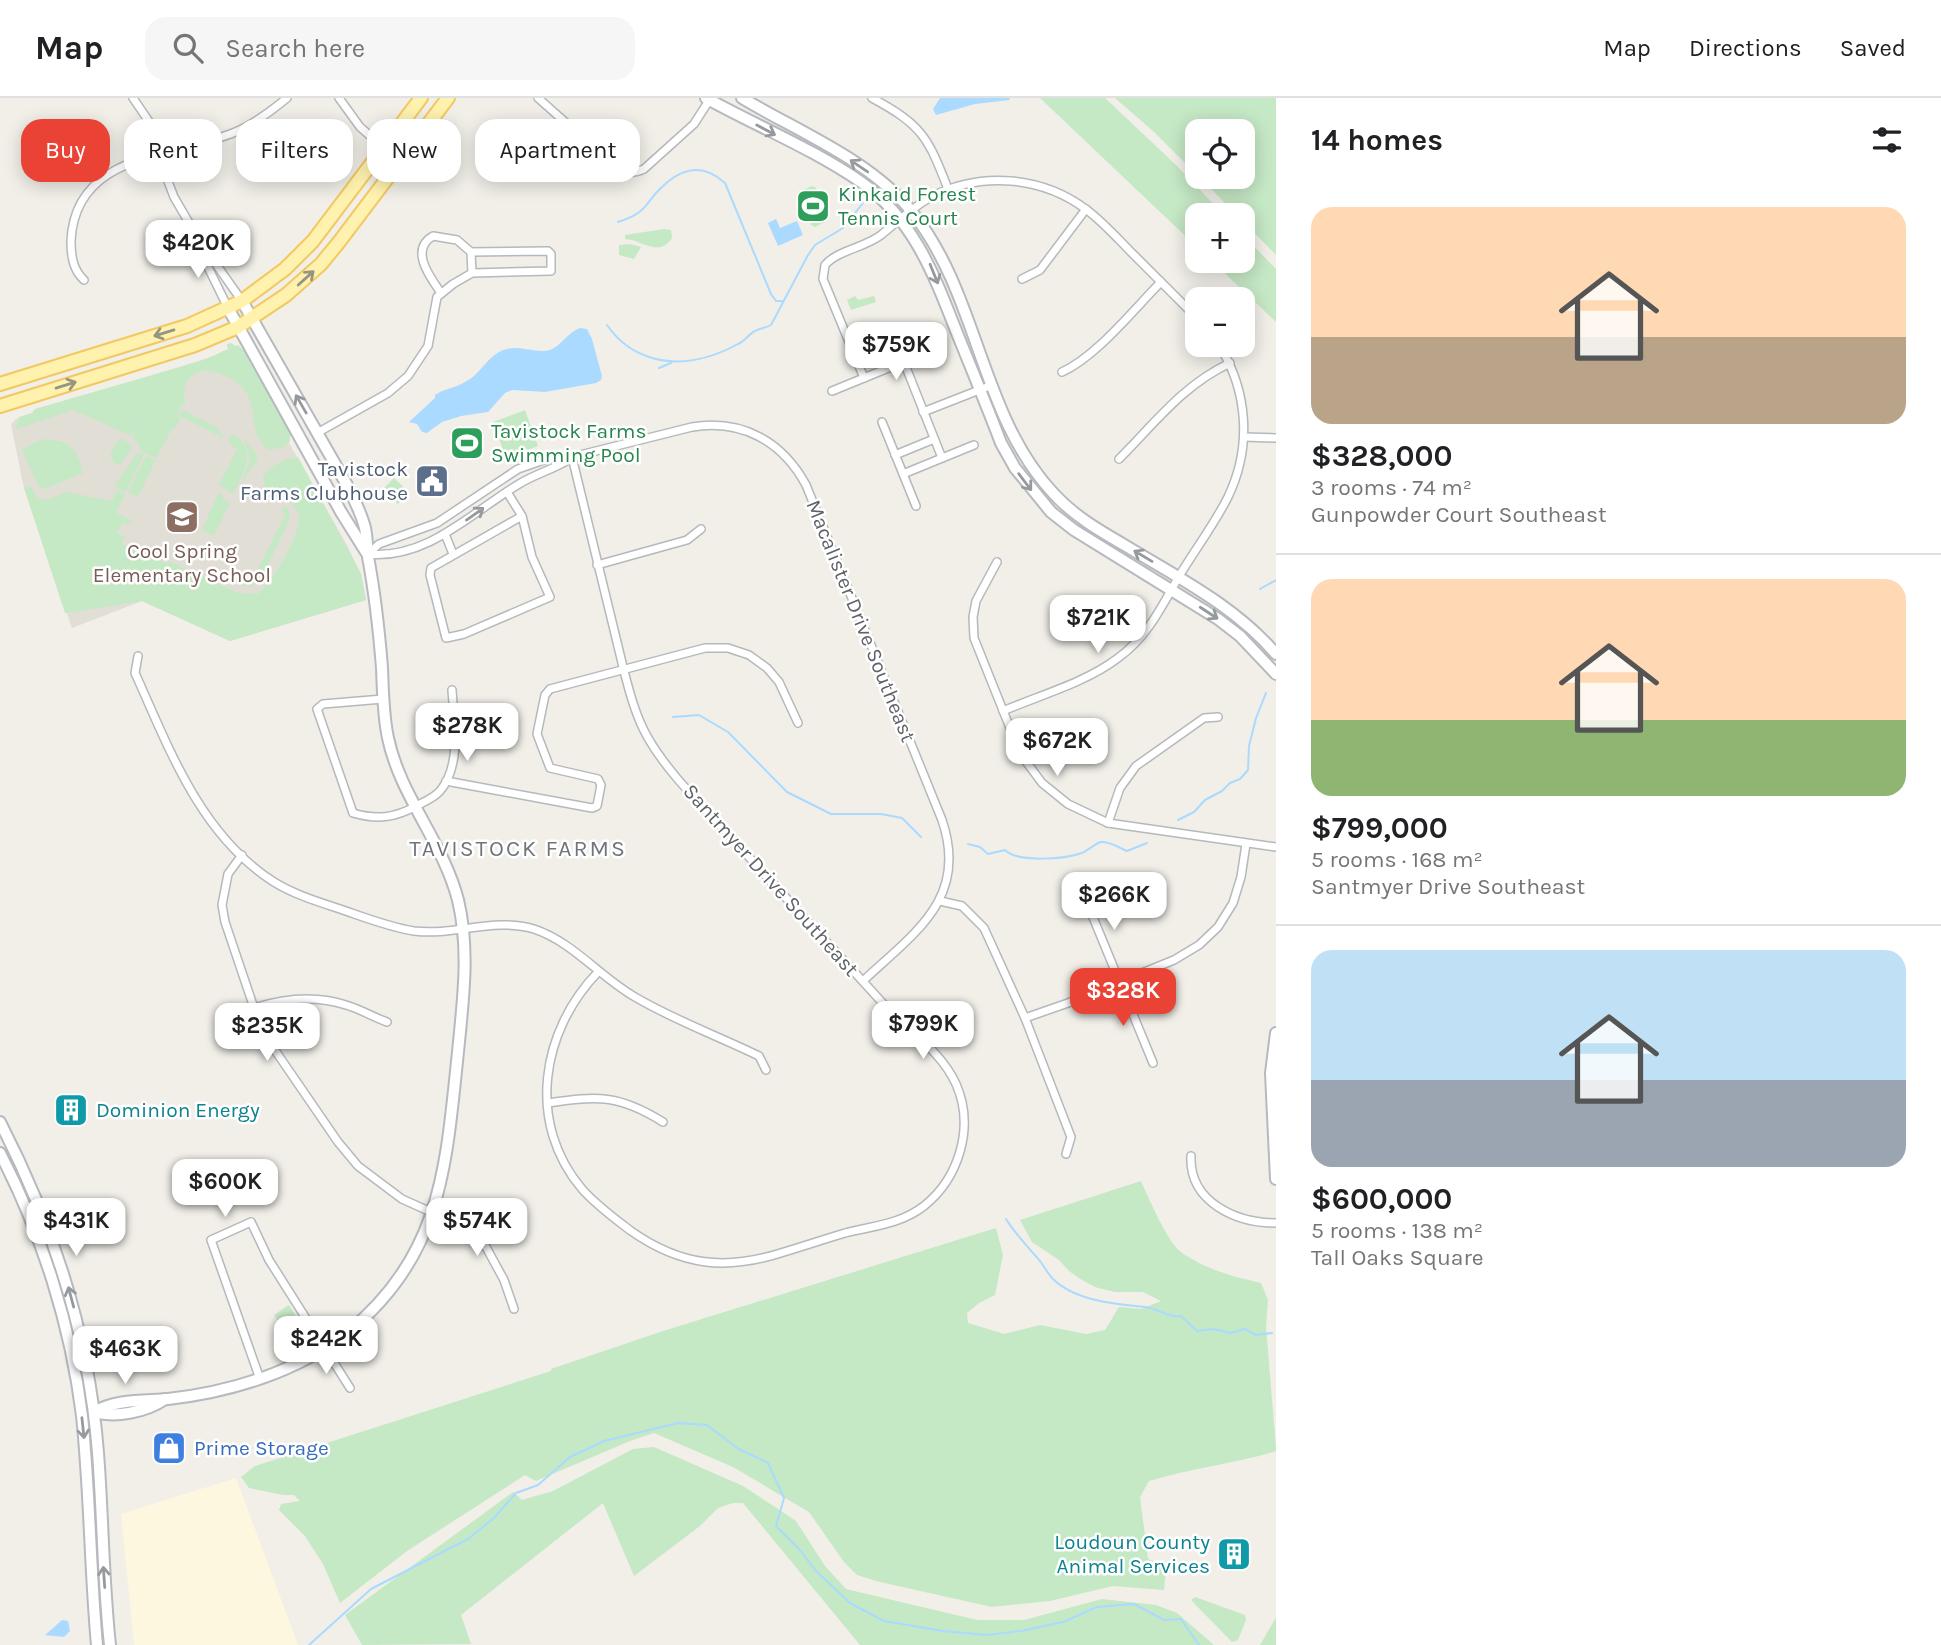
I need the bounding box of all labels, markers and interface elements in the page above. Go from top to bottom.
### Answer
search box [145,17,635,80]
text: Map [35,29,103,67]
icon: search [169,29,207,67]
text: Search here [225,33,365,64]
text: Map [1603,34,1651,62]
text: Directions [1689,34,1802,62]
text: Saved [1840,34,1906,62]
chip: Buy [21,119,110,182]
chip: Rent [124,119,222,182]
chip: Filters [236,119,353,182]
chip: New [367,119,461,182]
chip: Apartment [475,119,640,182]
map controls [1185,119,1255,357]
button: locate [1185,119,1255,189]
icon: filters [1868,121,1906,159]
text: 14 homes [1311,122,1443,158]
one-way arrow [755,123,776,137]
one-way arrow [850,159,869,174]
place label: Kinkaid Forest Tennis Court [838,182,976,230]
sports icon: Kinkaid Forest Tennis Court [794,187,832,225]
button: + [1185,203,1255,273]
pin: $420K [149,220,247,280]
text: $420K [161,229,235,256]
icon: home [1546,253,1672,379]
one-way arrow [928,263,941,285]
one-way arrow [297,270,315,286]
button: − [1185,287,1255,357]
pin: $759K [847,322,945,382]
one-way arrow [154,328,176,340]
text: $759K [861,331,931,358]
one-way arrow [54,378,76,391]
one-way arrow [294,395,308,415]
place label: Tavistock Farms Swimming Pool [491,419,646,467]
sports icon: Tavistock Farms Swimming Pool [448,424,486,462]
text: $328,000 [1311,438,1452,474]
place label: Tavistock Farms Clubhouse [240,457,408,505]
public building icon: Tavistock Farms Clubhouse [413,462,451,500]
one-way arrow [1018,472,1033,491]
text: 3 rooms · 74 m² [1311,474,1472,501]
street label: Macalister Drive Southeast [801,496,921,746]
school or university icon: Cool Spring Elementary School [163,498,201,536]
text: Gunpowder Court Southeast [1311,501,1607,528]
one-way arrow [465,507,484,521]
place label: Cool Spring Elementary School [93,539,271,587]
one-way arrow [1133,549,1153,563]
pin: $721K [1049,596,1147,655]
text: $721K [1066,604,1130,631]
one-way arrow [1199,606,1218,621]
icon: home [1546,625,1672,751]
pin: $278K [418,704,516,763]
text: $278K [431,712,503,739]
pin: $672K [1008,718,1106,778]
text: $672K [1022,727,1092,754]
street label: Santmyer Drive Southeast [678,779,864,981]
text: $799,000 [1311,810,1448,846]
district label: TAVISTOCK FARMS [409,835,627,862]
text: 5 rooms · 168 m² [1311,846,1483,873]
pin: $266K [1065,872,1163,932]
text: Santmyer Drive Southeast [1311,873,1585,900]
text: $266K [1078,881,1150,908]
pin: $328K [1074,968,1172,1028]
text: $328K [1086,977,1160,1004]
icon: home [1546,996,1672,1122]
pin: $799K [874,1002,972,1061]
pin: $235K [218,1004,316,1063]
text: $799K [888,1010,958,1037]
text: $235K [231,1012,303,1039]
building icon: Dominion Energy [52,1091,90,1129]
place label: Dominion Energy [96,1098,260,1122]
pin: $600K [176,1160,274,1219]
text: $600K [188,1168,262,1195]
text: $600,000 [1311,1181,1452,1217]
pin: $431K [27,1198,125,1258]
pin: $574K [428,1198,526,1258]
text: $431K [42,1207,110,1234]
text: $574K [442,1207,512,1234]
text: 5 rooms · 138 m² [1311,1217,1483,1244]
text: Tall Oaks Square [1311,1244,1484,1271]
one-way arrow [64,1287,77,1309]
pin: $242K [277,1316,375,1376]
text: $242K [290,1325,362,1352]
pin: $463K [76,1326,174,1386]
text: $463K [89,1335,161,1362]
one-way arrow [76,1416,89,1439]
shop icon: Prime Storage [150,1429,188,1467]
place label: Prime Storage [194,1436,329,1460]
place label: Loudoun County Animal Services [1054,1530,1210,1578]
building icon: Loudoun County Animal Services [1215,1535,1253,1573]
one-way arrow [98,1566,111,1589]

